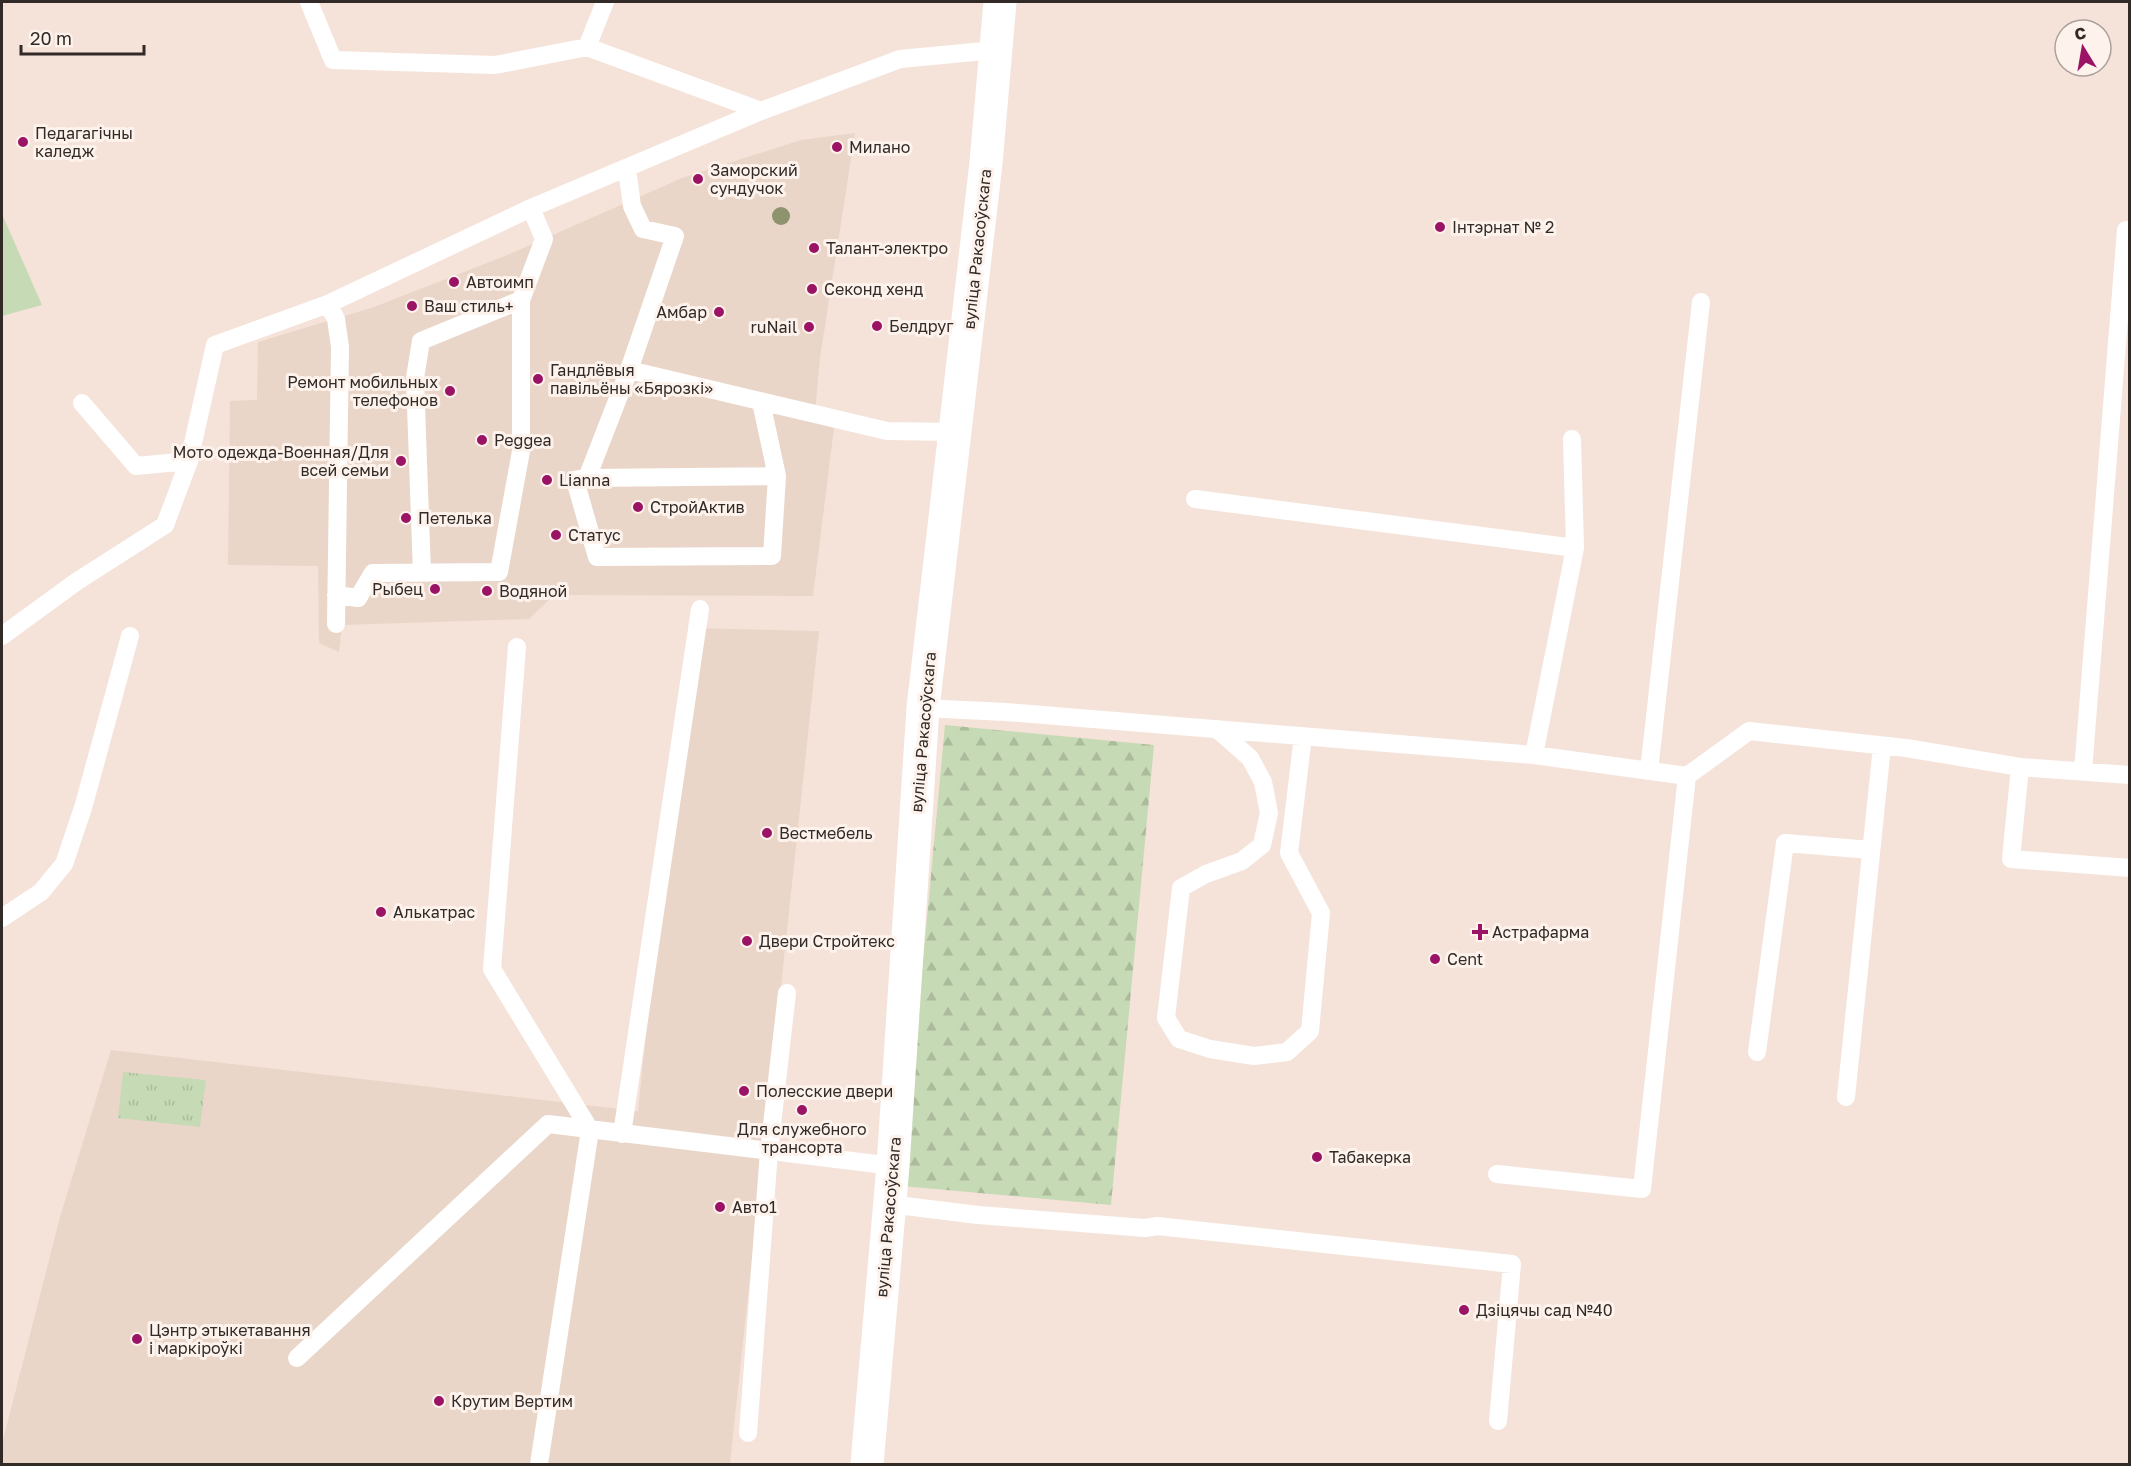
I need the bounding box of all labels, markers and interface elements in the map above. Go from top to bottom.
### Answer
scale bar [21,18,144,56]
north arrow [2053,18,2113,78]
text: С [2073,22,2088,44]
text: 20 m [30,27,72,49]
place label: Педагагічны каледж [35,123,133,161]
marker: Педагагічны каледж [16,135,30,149]
place label: Милано [849,137,910,157]
marker: Милано [830,140,844,154]
place label: Заморский сундучок [710,160,798,198]
street label: вуліца Ракасоўскага [959,168,995,330]
marker: Заморский сундучок [691,172,705,186]
place label: Інтэрнат № 2 [1452,217,1554,237]
marker: Інтэрнат № 2 [1433,220,1447,234]
place label: Талант-электро [826,238,948,258]
marker: Талант-электро [807,241,821,255]
place label: Автоимп [466,272,534,292]
marker: Автоимп [447,275,461,289]
place label: Секонд хенд [824,279,924,299]
marker: Секонд хенд [805,282,819,296]
place label: Ваш стиль+ [424,296,514,316]
marker: Ваш стиль+ [405,299,419,313]
place label: Амбар [656,302,707,322]
marker: Амбар [712,305,726,319]
place label: Белдруг [889,316,954,336]
place label: ruNail [750,317,797,337]
marker: Белдруг [870,319,884,333]
marker: ruNail [802,320,816,334]
place label: Гандлёвыя павільёны «Бярозкі» [550,360,713,398]
place label: Ремонт мобильных телефонов [287,372,438,410]
marker: Гандлёвыя павільёны «Бярозкі» [531,372,545,386]
marker: Ремонт мобильных телефонов [443,384,457,398]
place label: Peggea [494,430,552,450]
marker: Peggea [475,433,489,447]
place label: Мото одежда-Военная/Для всей семьи [173,442,389,480]
marker: Мото одежда-Военная/Для всей семьи [394,454,408,468]
place label: Lianna [559,470,610,490]
marker: Lianna [540,473,554,487]
place label: СтройАктив [650,497,744,517]
marker: СтройАктив [631,500,645,514]
place label: Петелька [418,508,492,528]
marker: Петелька [399,511,413,525]
place label: Статус [568,525,621,545]
marker: Статус [549,528,563,542]
place label: Рыбец [372,579,423,599]
place label: Водяной [499,581,567,601]
marker: Рыбец [428,582,442,596]
marker: Водяной [480,584,494,598]
street label: вуліца Ракасоўскага [906,651,940,813]
place label: Вестмебель [779,823,873,843]
marker: Вестмебель [760,826,774,840]
place label: Алькатрас [393,902,475,922]
marker: Алькатрас [374,905,388,919]
place label: Астрафарма [1492,922,1589,942]
marker: Астрафарма [1473,925,1487,939]
place label: Двери Стройтекс [759,931,895,951]
marker: Двери Стройтекс [740,934,754,948]
place label: Cent [1447,949,1483,969]
marker: Cent [1428,952,1442,966]
place label: Полесские двери [756,1081,893,1101]
marker: Полесские двери [737,1084,751,1098]
marker: Для служебного трансорта [795,1103,809,1117]
place label: Для служебного трансорта [737,1119,867,1157]
street label: вуліца Ракасоўскага [871,1136,905,1298]
place label: Табакерка [1329,1147,1411,1167]
marker: Табакерка [1310,1150,1324,1164]
place label: Авто1 [732,1197,777,1217]
marker: Авто1 [713,1200,727,1214]
place label: Дзіцячы сад №40 [1476,1300,1613,1320]
marker: Дзіцячы сад №40 [1457,1303,1471,1317]
place label: Цэнтр этыкетавання і маркіроўкі [149,1320,311,1358]
marker: Цэнтр этыкетавання і маркіроўкі [130,1332,144,1346]
place label: Крутим Вертим [451,1391,573,1411]
marker: Крутим Вертим [432,1394,446,1408]

